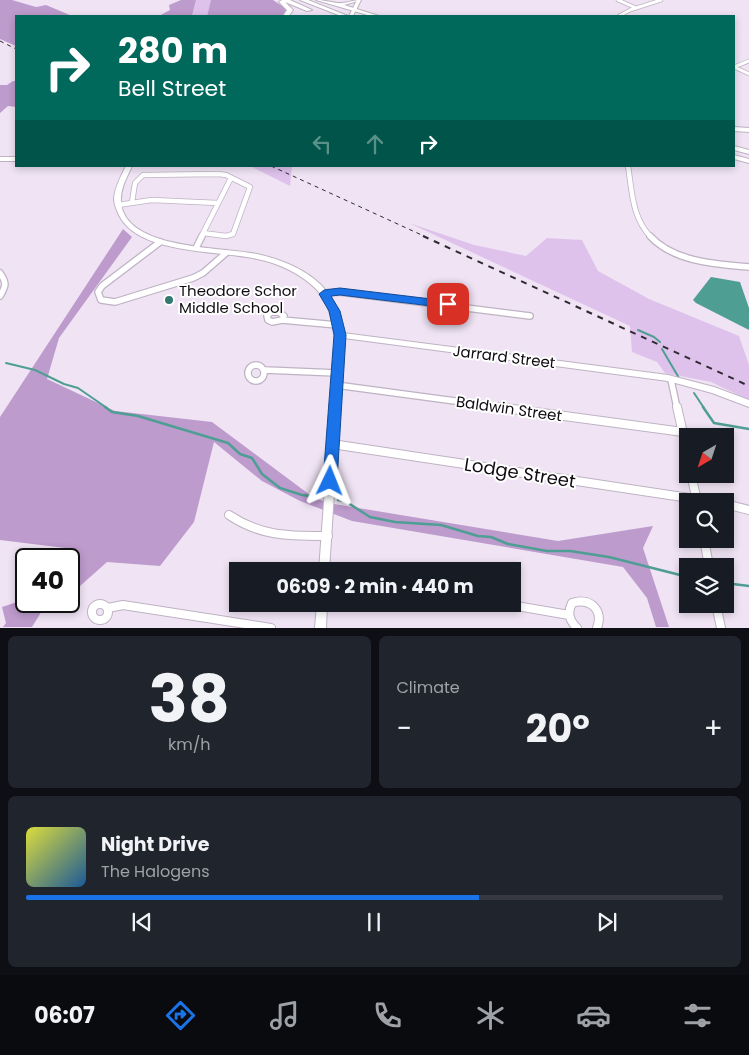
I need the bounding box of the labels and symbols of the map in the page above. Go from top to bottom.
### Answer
place label: Theodore Schor Middle School [179,280,297,318]
pin [427,283,469,325]
marker: Theodore Schor Middle School [163,294,175,306]
street label: Jarrard Street [452,340,557,373]
street label: Baldwin Street [455,391,563,426]
north arrow [679,428,734,482]
street label: Lodge Street [463,451,577,494]
position arrow [303,454,355,506]
speed limit sign: 40 [15,548,80,613]

